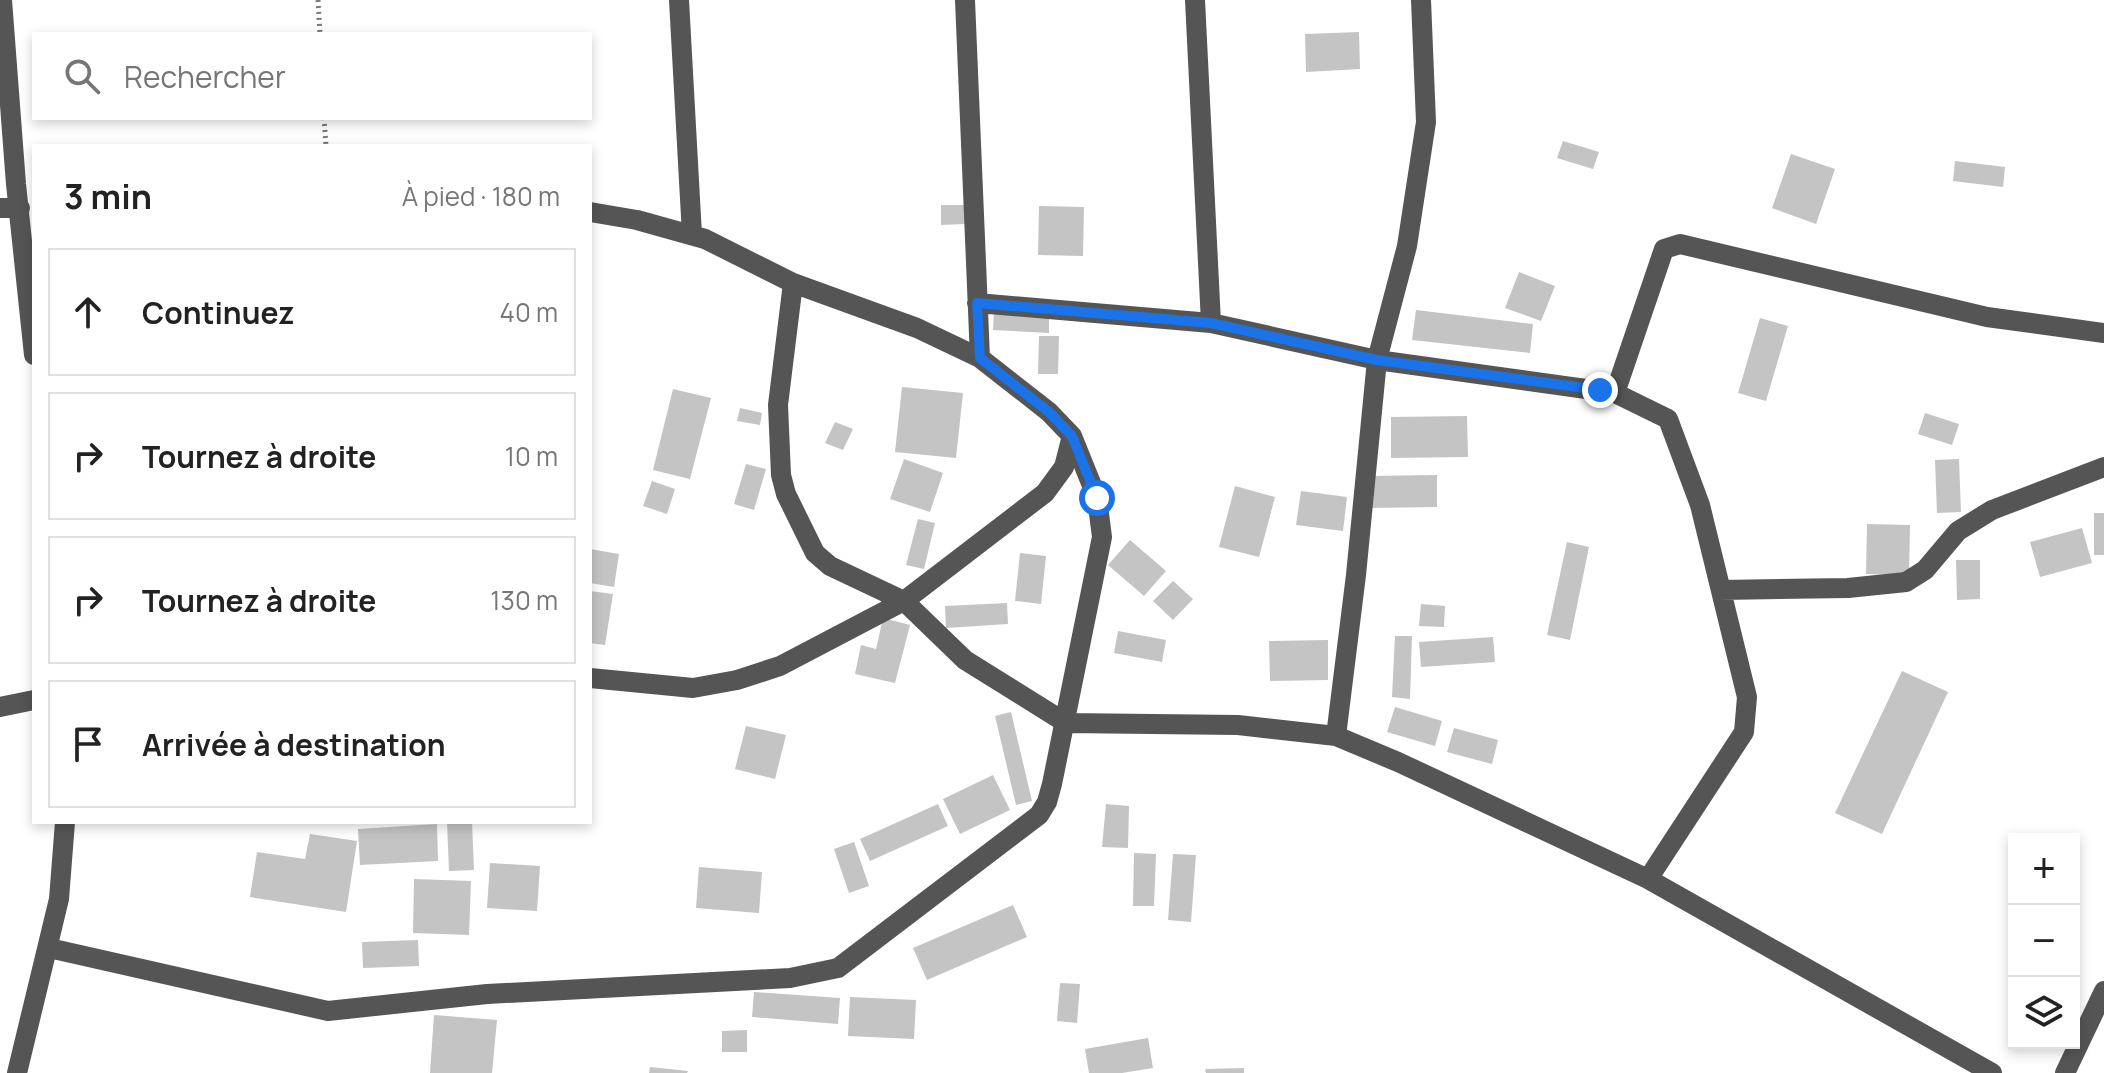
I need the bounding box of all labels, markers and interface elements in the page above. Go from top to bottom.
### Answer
search box [32,32,592,120]
icon: search [60,54,104,98]
text: Rechercher [124,56,286,97]
text: 3 min [64,173,152,219]
text: À pied · 180 m [402,178,560,214]
icon: ahead [66,290,110,334]
text: Continuez [142,292,294,333]
text: 40 m [500,294,558,330]
route end [1582,372,1618,408]
icon: right [66,434,110,478]
text: Tournez à droite [142,436,376,477]
text: 10 m [505,438,558,474]
route start [1079,480,1115,516]
icon: right [66,578,110,622]
text: Tournez à droite [142,580,376,621]
text: 130 m [490,582,558,618]
icon: arrive [66,722,110,766]
text: Arrivée à destination [142,724,445,765]
map controls [2008,833,2080,1049]
button: + [2008,833,2080,905]
button: − [2008,905,2080,977]
button: layers [2008,977,2080,1049]

